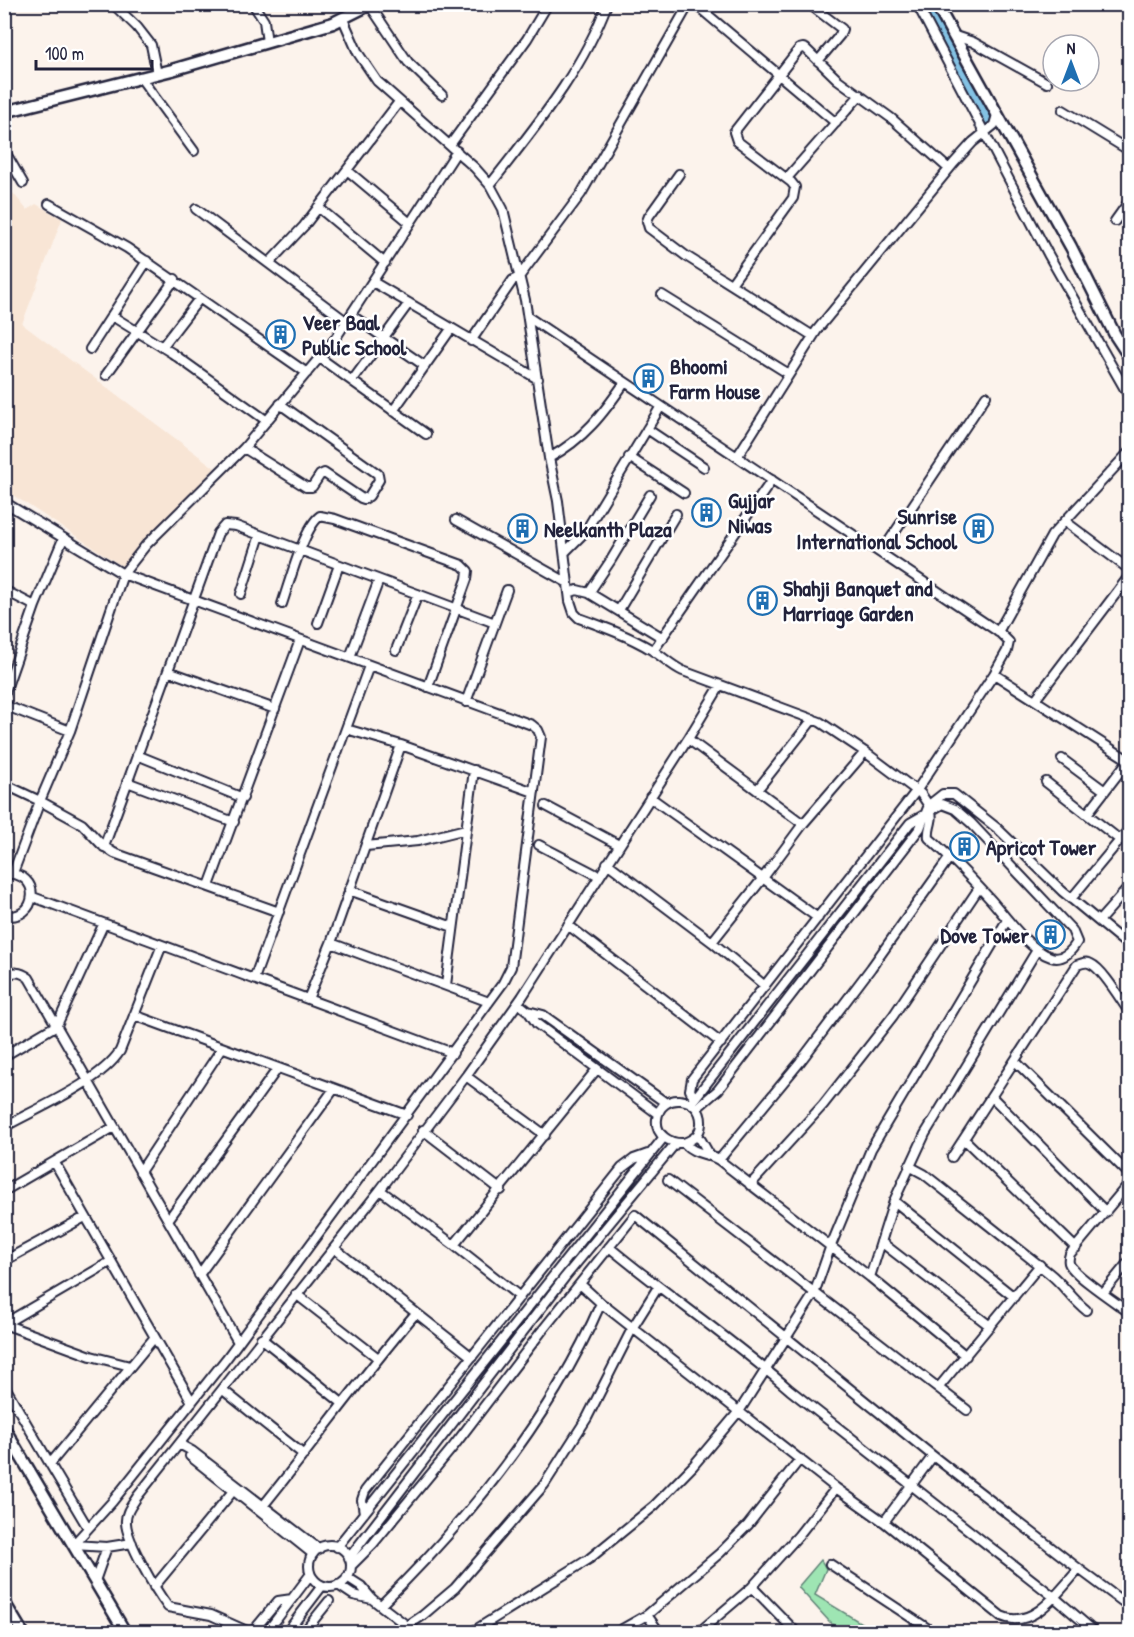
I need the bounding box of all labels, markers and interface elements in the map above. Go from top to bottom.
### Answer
scale bar [36,33,152,71]
north arrow [1041,33,1101,93]
text: N [1067,37,1076,59]
text: 100 m [45,41,84,66]
place label: Veer Baal Public School [302,307,407,362]
building icon: Veer Baal Public School [265,319,297,351]
place label: Bhoomi Farm House [669,351,761,406]
building icon: Bhoomi Farm House [633,363,665,395]
place label: Gujjar Niwas [728,485,775,540]
building icon: Gujjar Niwas [691,497,723,529]
place label: Sunrise International School [796,501,958,556]
building icon: Neelkanth Plaza [507,513,539,545]
building icon: Sunrise International School [962,513,994,545]
place label: Neelkanth Plaza [544,514,672,544]
place label: Shahji Banquet and Marriage Garden [783,573,933,629]
building icon: Shahji Banquet and Marriage Garden [746,585,778,617]
building icon: Apricot Tower [949,831,981,863]
place label: Apricot Tower [986,832,1097,863]
building icon: Dove Tower [1034,919,1066,951]
place label: Dove Tower [940,920,1030,950]

